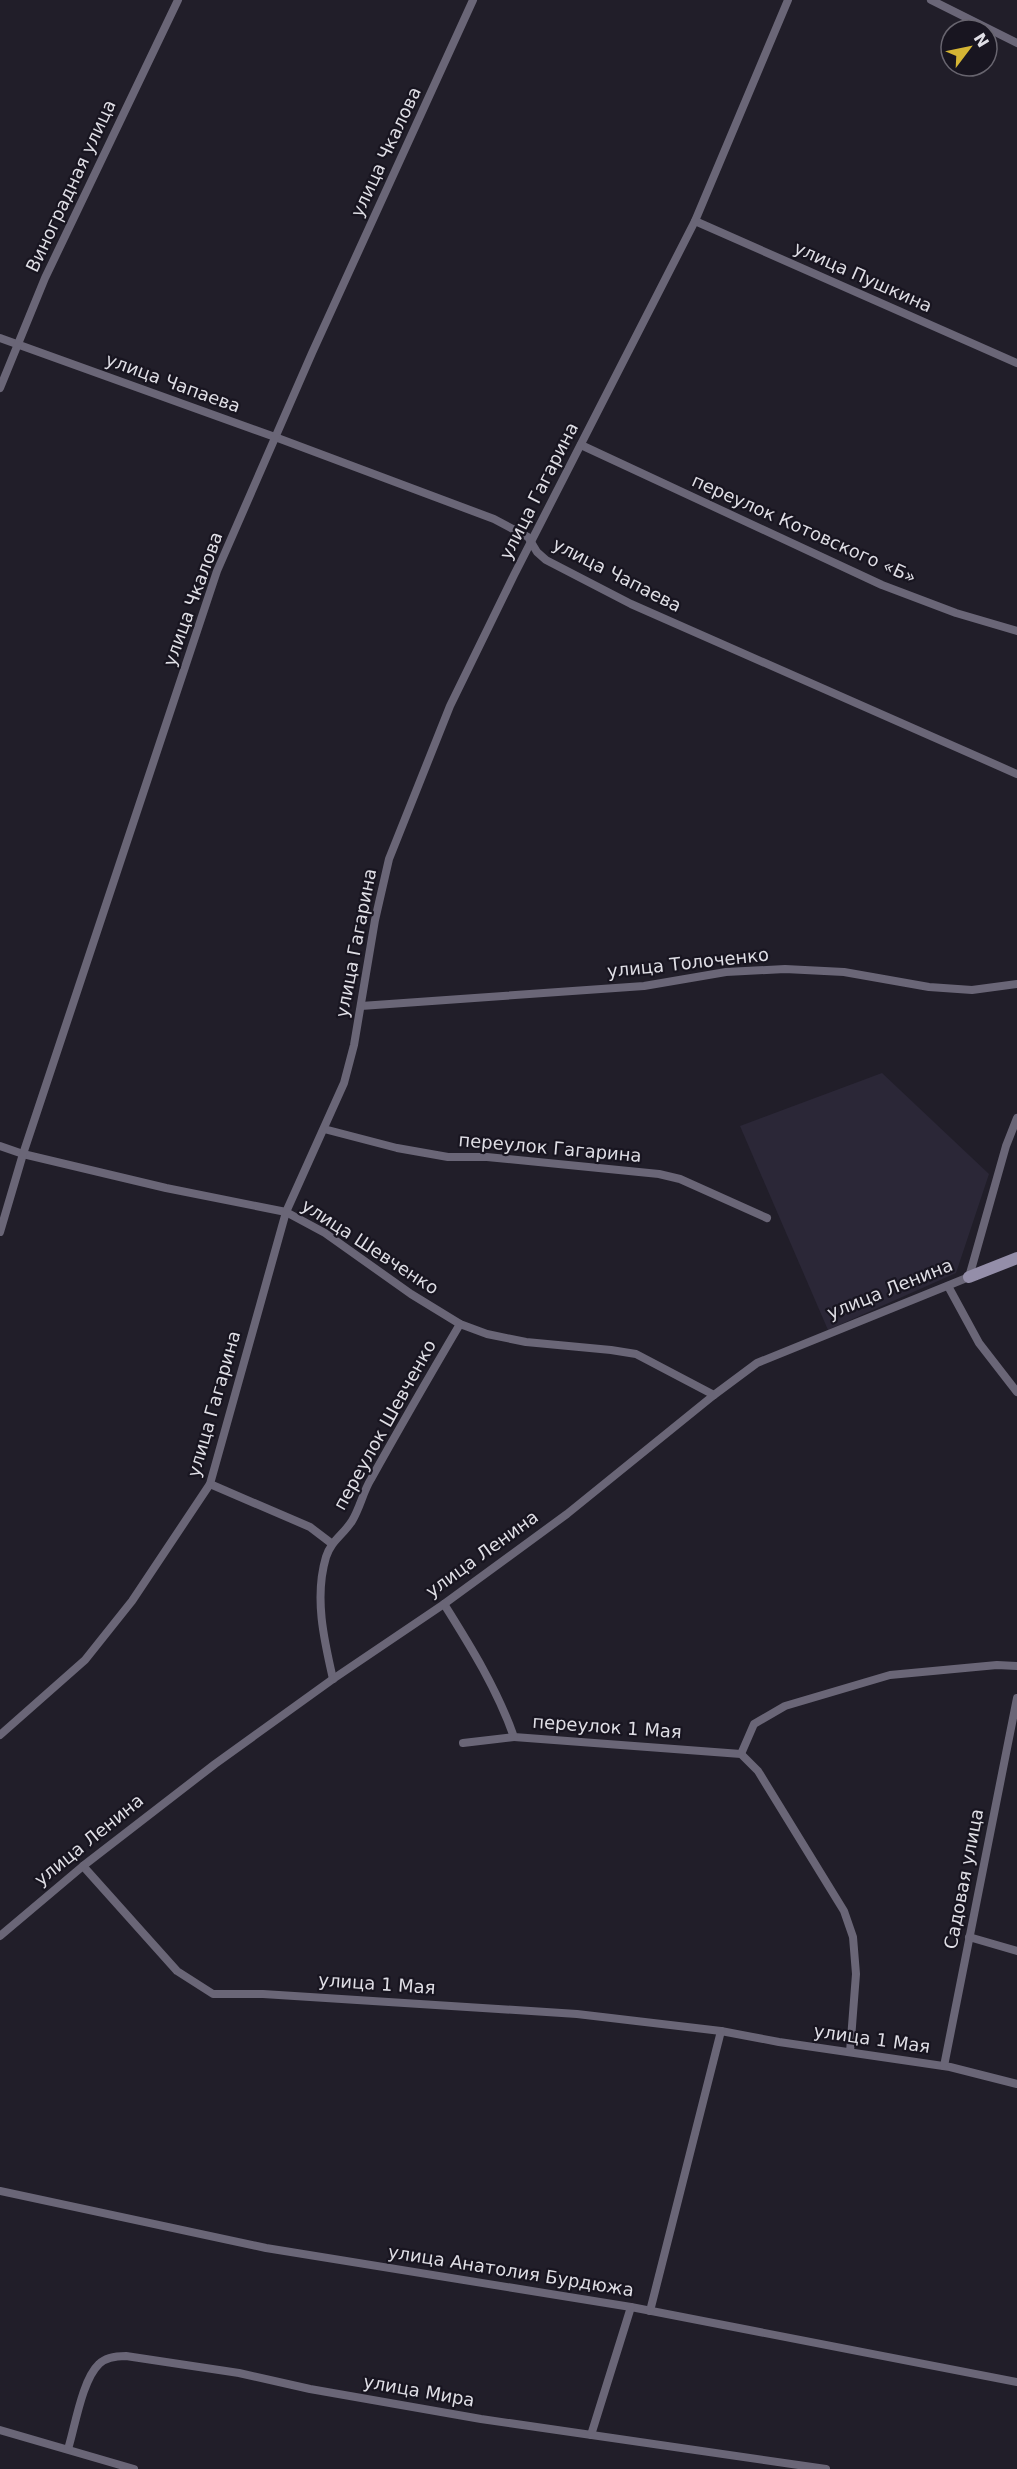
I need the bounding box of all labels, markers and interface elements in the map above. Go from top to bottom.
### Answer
north arrow [939,18,999,78]
text: N [970,30,993,51]
street label: улица Чкалова [346,83,425,220]
street label: Виноградная улица [21,96,120,275]
street label: улица Пушкина [791,237,935,316]
street label: улица Чапаева [103,348,243,417]
street label: улица Гагарина [495,419,582,563]
street label: переулок Котовского «Б» [689,469,920,588]
street label: улица Чкалова [159,529,227,669]
street label: улица Чапаева [549,533,685,616]
street label: улица Гагарина [331,867,380,1019]
street label: улица Толоченко [606,944,770,981]
street label: переулок Гагарина [458,1129,642,1166]
street label: улица Шевченко [298,1194,443,1299]
street label: улица Ленина [824,1254,956,1323]
street label: улица Гагарина [183,1328,244,1479]
street label: переулок Шевченко [329,1336,440,1514]
street label: улица Ленина [421,1506,542,1601]
street label: переулок 1 Мая [532,1711,682,1742]
street label: улица Ленина [30,1789,147,1890]
street label: Садовая улица [940,1807,987,1951]
street label: улица 1 Мая [318,1969,436,1998]
street label: улица 1 Мая [812,2020,932,2057]
street label: улица Анатолия Бурдюжа [387,2241,635,2300]
street label: улица Мира [362,2370,476,2411]

